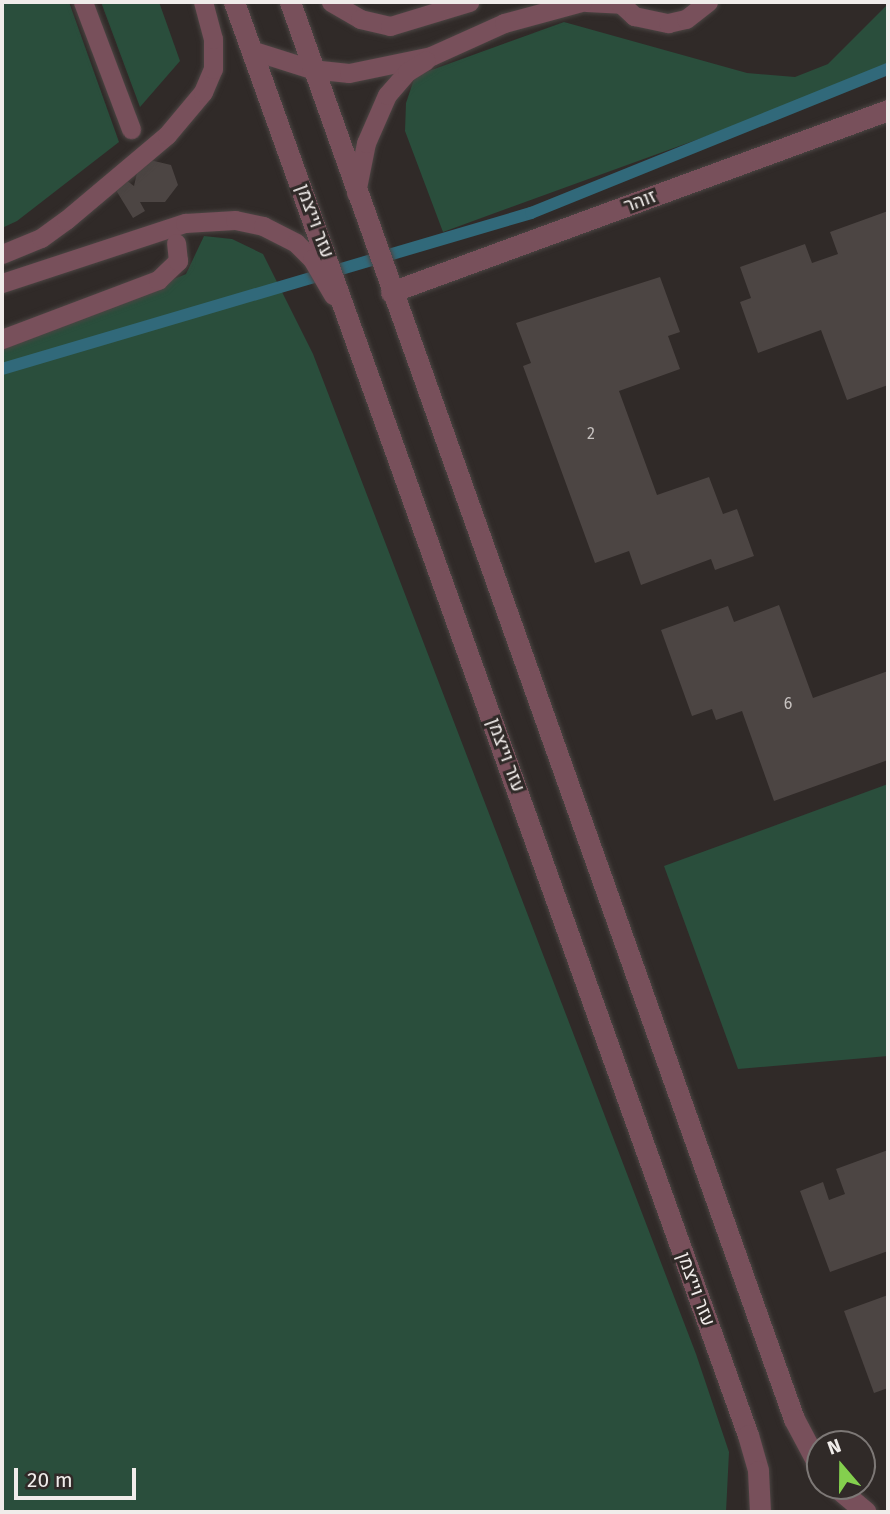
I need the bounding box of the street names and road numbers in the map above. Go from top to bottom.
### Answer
street label: עזר וייצמן [291,181,339,261]
street label: זוהר [621,185,659,217]
street label: עזר וייצמן [482,715,530,795]
street label: עזר וייצמן [672,1249,720,1329]

